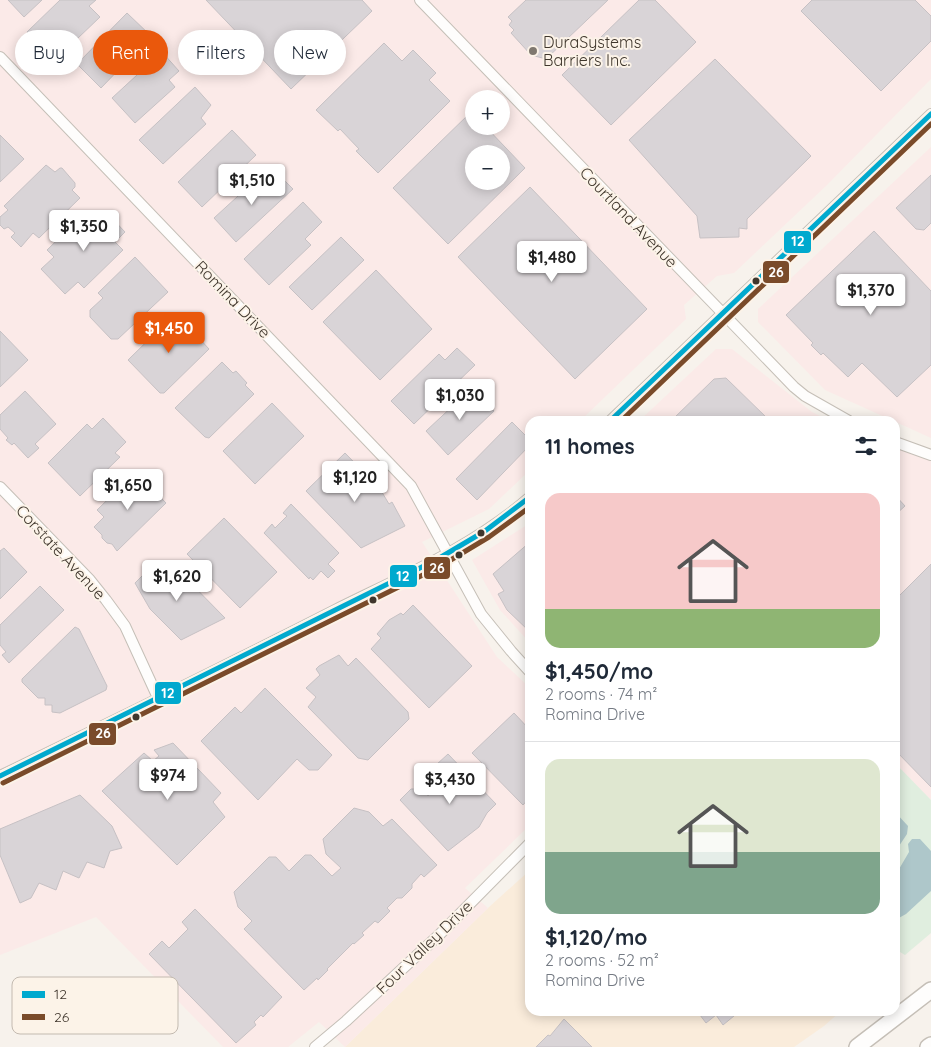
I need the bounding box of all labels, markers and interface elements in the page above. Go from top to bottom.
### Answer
chip: Buy [15,30,83,75]
chip: Rent [93,30,168,75]
chip: Filters [178,30,264,75]
chip: New [274,30,346,75]
place label: DuraSystems Barriers Inc. [543,32,641,70]
marker: DuraSystems Barriers Inc. [527,45,539,57]
map controls [465,90,510,190]
button: + [465,90,510,135]
button: − [465,145,510,190]
street label: Courtland Avenue [576,162,682,272]
pin: $1,510 [211,164,293,206]
text: $1,510 [229,170,275,190]
pin: $1,350 [43,210,125,252]
text: $1,350 [60,216,108,236]
line badge: 12 [783,230,812,254]
text: 12 [791,232,805,250]
pin: $1,480 [511,240,593,283]
text: $1,480 [528,247,576,267]
street label: Romina Drive [191,256,275,342]
line badge: 26 [762,260,790,284]
text: 26 [768,263,784,281]
pin: $1,370 [830,274,912,316]
unlabelled marker [751,276,761,286]
text: $1,370 [847,280,895,300]
pin: $1,450 [128,312,210,354]
text: $1,450 [145,318,193,338]
pin: $1,030 [419,378,501,421]
text: $1,030 [436,385,484,405]
icon: filters [852,432,880,460]
text: 11 homes [545,433,635,459]
pin: $1,120 [314,460,396,503]
text: $1,120 [333,467,377,487]
pin: $1,650 [87,468,169,511]
text: $1,650 [104,475,152,495]
street label: Corstate Avenue [12,500,110,604]
icon: home [668,526,758,616]
unlabelled marker [476,528,486,538]
unlabelled marker [454,550,464,560]
line badge: 26 [423,556,451,580]
text: 26 [429,559,445,577]
pin: $1,620 [136,560,218,602]
line badge: 12 [389,564,418,588]
text: $1,620 [153,566,201,586]
text: 12 [396,567,410,585]
unlabelled marker [368,595,378,605]
text: $1,450/mo [545,658,653,684]
line badge: 12 [154,681,182,705]
text: 12 [161,684,175,702]
text: 2 rooms · 74 m² [545,684,657,704]
text: Romina Drive [545,704,645,724]
unlabelled marker [131,712,141,722]
line badge: 26 [88,722,117,746]
text: 26 [95,724,111,742]
pin: $974 [138,758,198,801]
pin: $3,430 [409,762,491,805]
text: $974 [150,765,186,785]
text: $3,430 [425,769,475,789]
icon: home [668,791,758,881]
street label: Four Valley Drive [372,896,476,998]
text: $1,120/mo [545,924,647,950]
text: 2 rooms · 52 m² [545,950,659,970]
text: Romina Drive [545,970,645,990]
legend [12,977,178,1034]
text: 12 [54,985,67,1003]
text: 26 [54,1008,70,1026]

